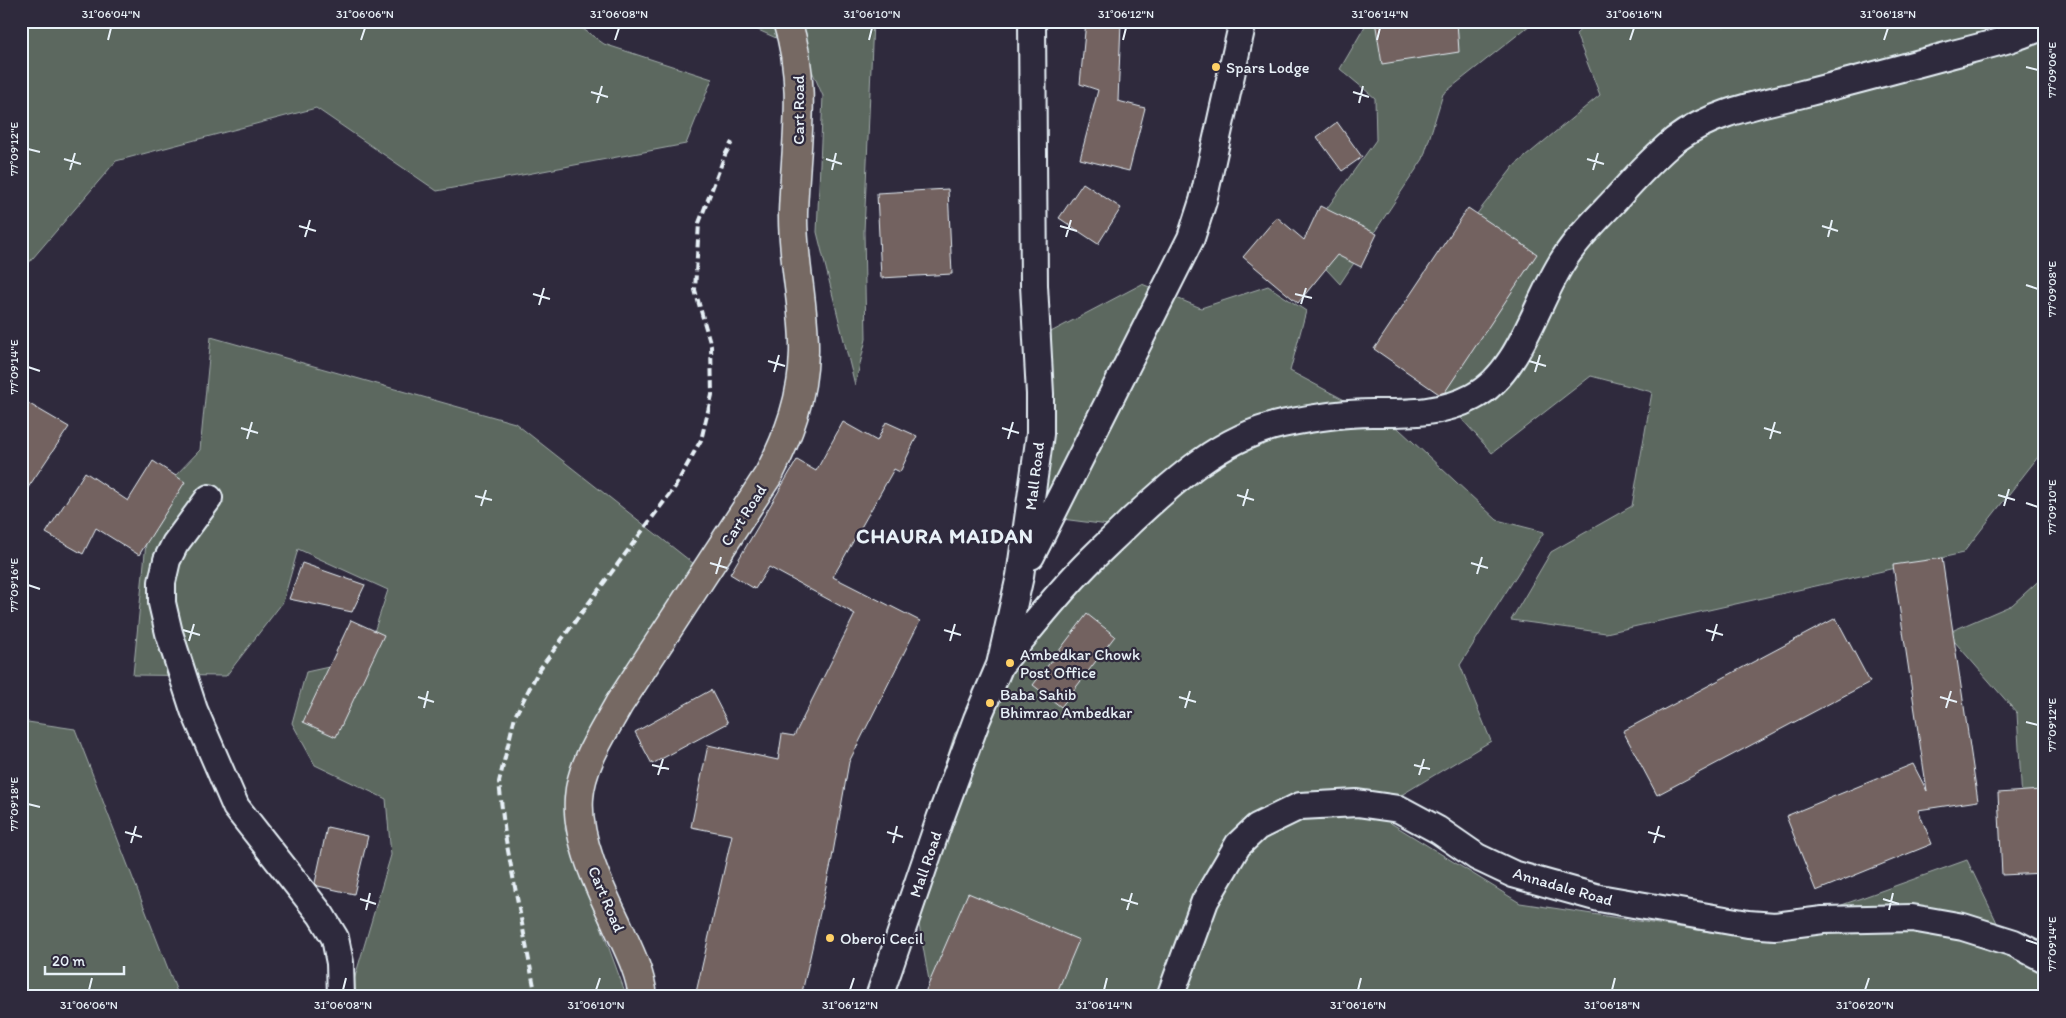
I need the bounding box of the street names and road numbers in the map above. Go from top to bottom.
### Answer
street label: Cart Road [789,75,808,145]
street label: Mall Road [1021,441,1048,511]
street label: Cart Road [716,481,771,550]
street label: Mall Road [905,828,946,900]
street label: Cart Road [584,863,629,935]
street label: Annadale Road [1511,863,1615,910]

